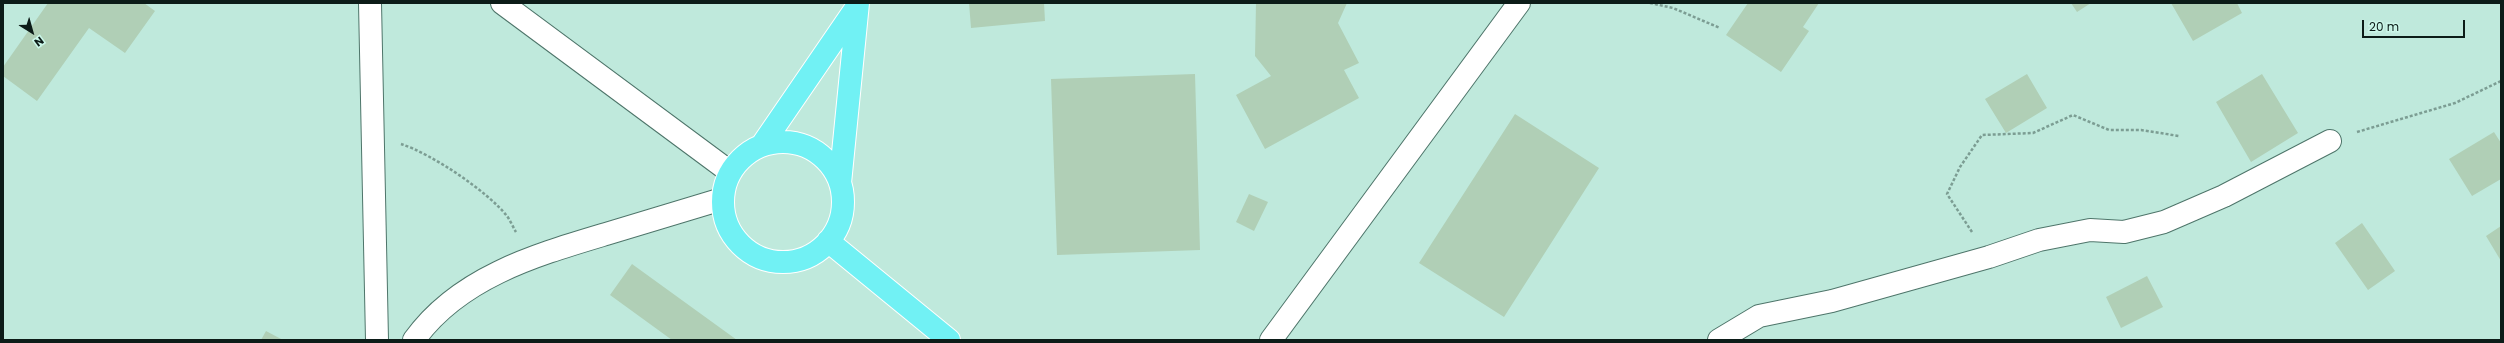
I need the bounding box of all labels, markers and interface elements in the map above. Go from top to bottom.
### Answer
north arrow [12,12,52,52]
scale bar [2364,12,2467,38]
text: 20 m [2369,18,2399,35]
text: N [31,33,47,50]

